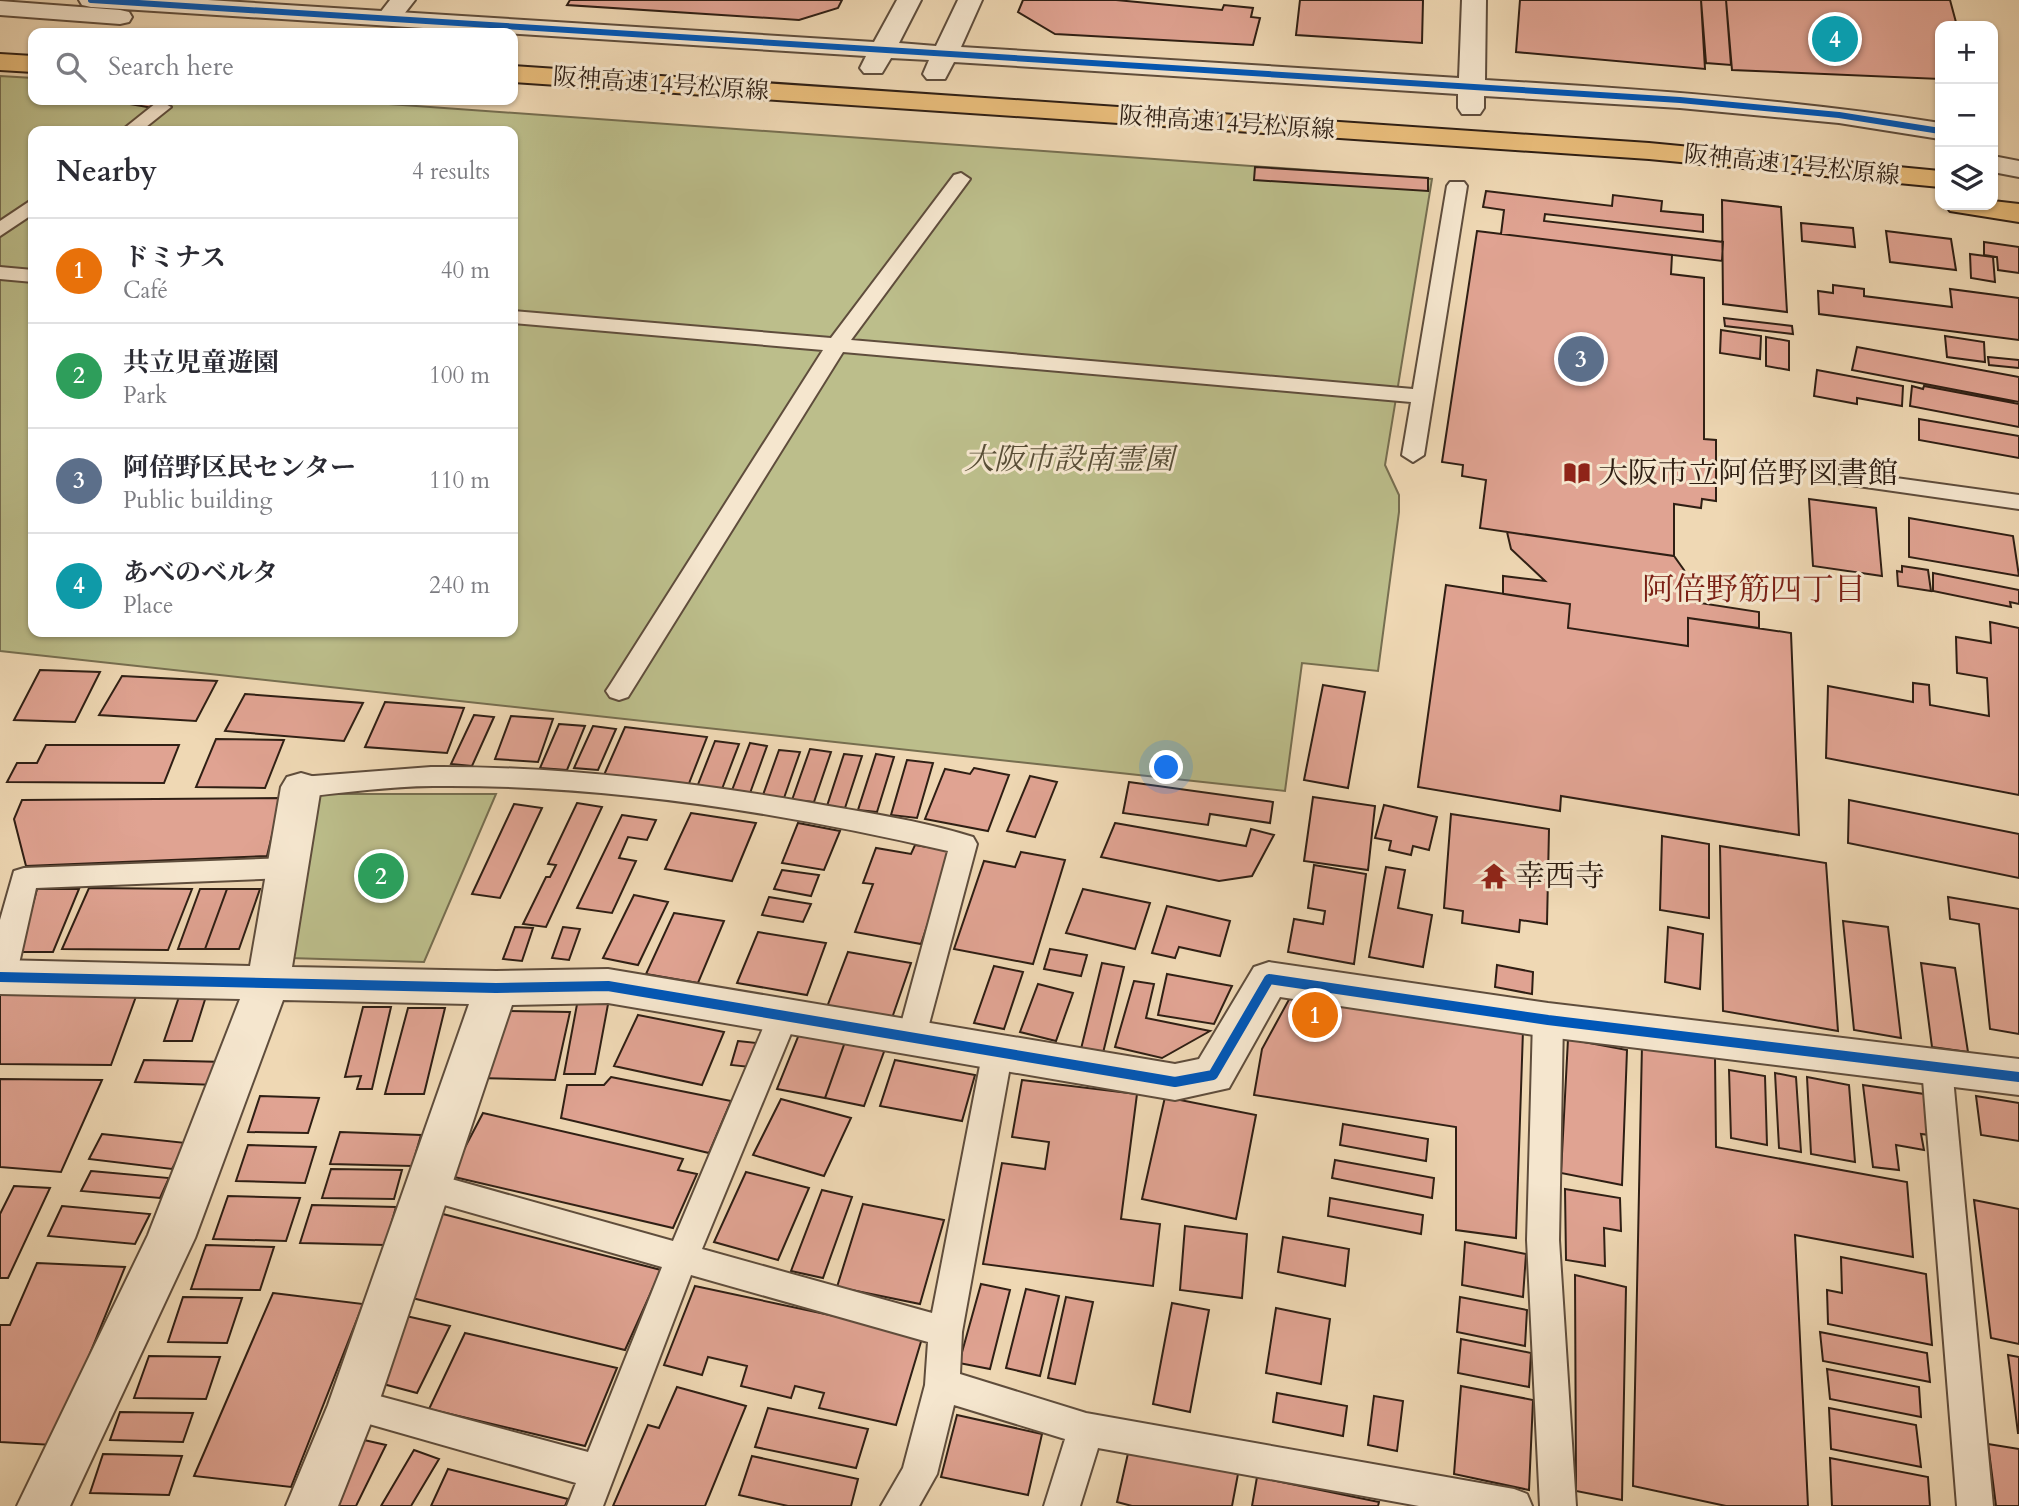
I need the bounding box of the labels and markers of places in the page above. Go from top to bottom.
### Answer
pin: 4 [1812,13,1858,65]
pin: 3 [1558,333,1604,385]
place label: 大阪市立阿倍野図書館 [1598,453,1898,494]
library icon: 大阪市立阿倍野図書館 [1562,458,1592,488]
pin: 2 [358,850,404,902]
place label: 幸西寺 [1515,856,1605,897]
temple icon: 幸西寺 [1479,861,1509,891]
pin: 1 [1292,989,1338,1041]

